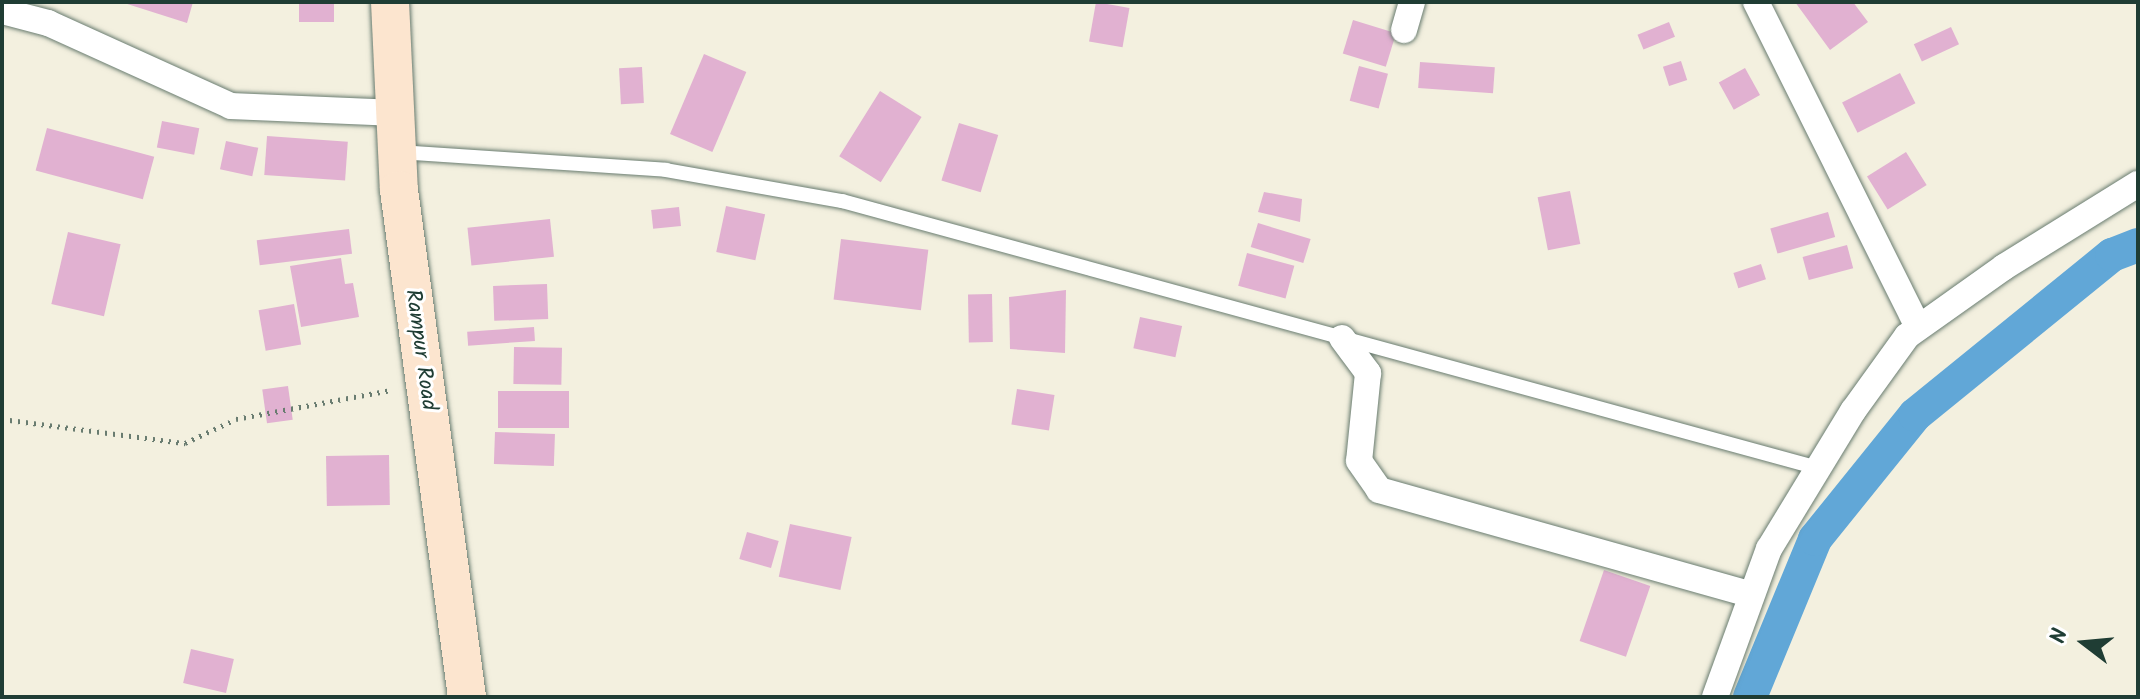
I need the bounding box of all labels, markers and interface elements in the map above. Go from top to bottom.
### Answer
street label: Rampur Road [398,288,442,412]
north arrow [2044,603,2124,683]
text: N [2042,625,2079,648]

